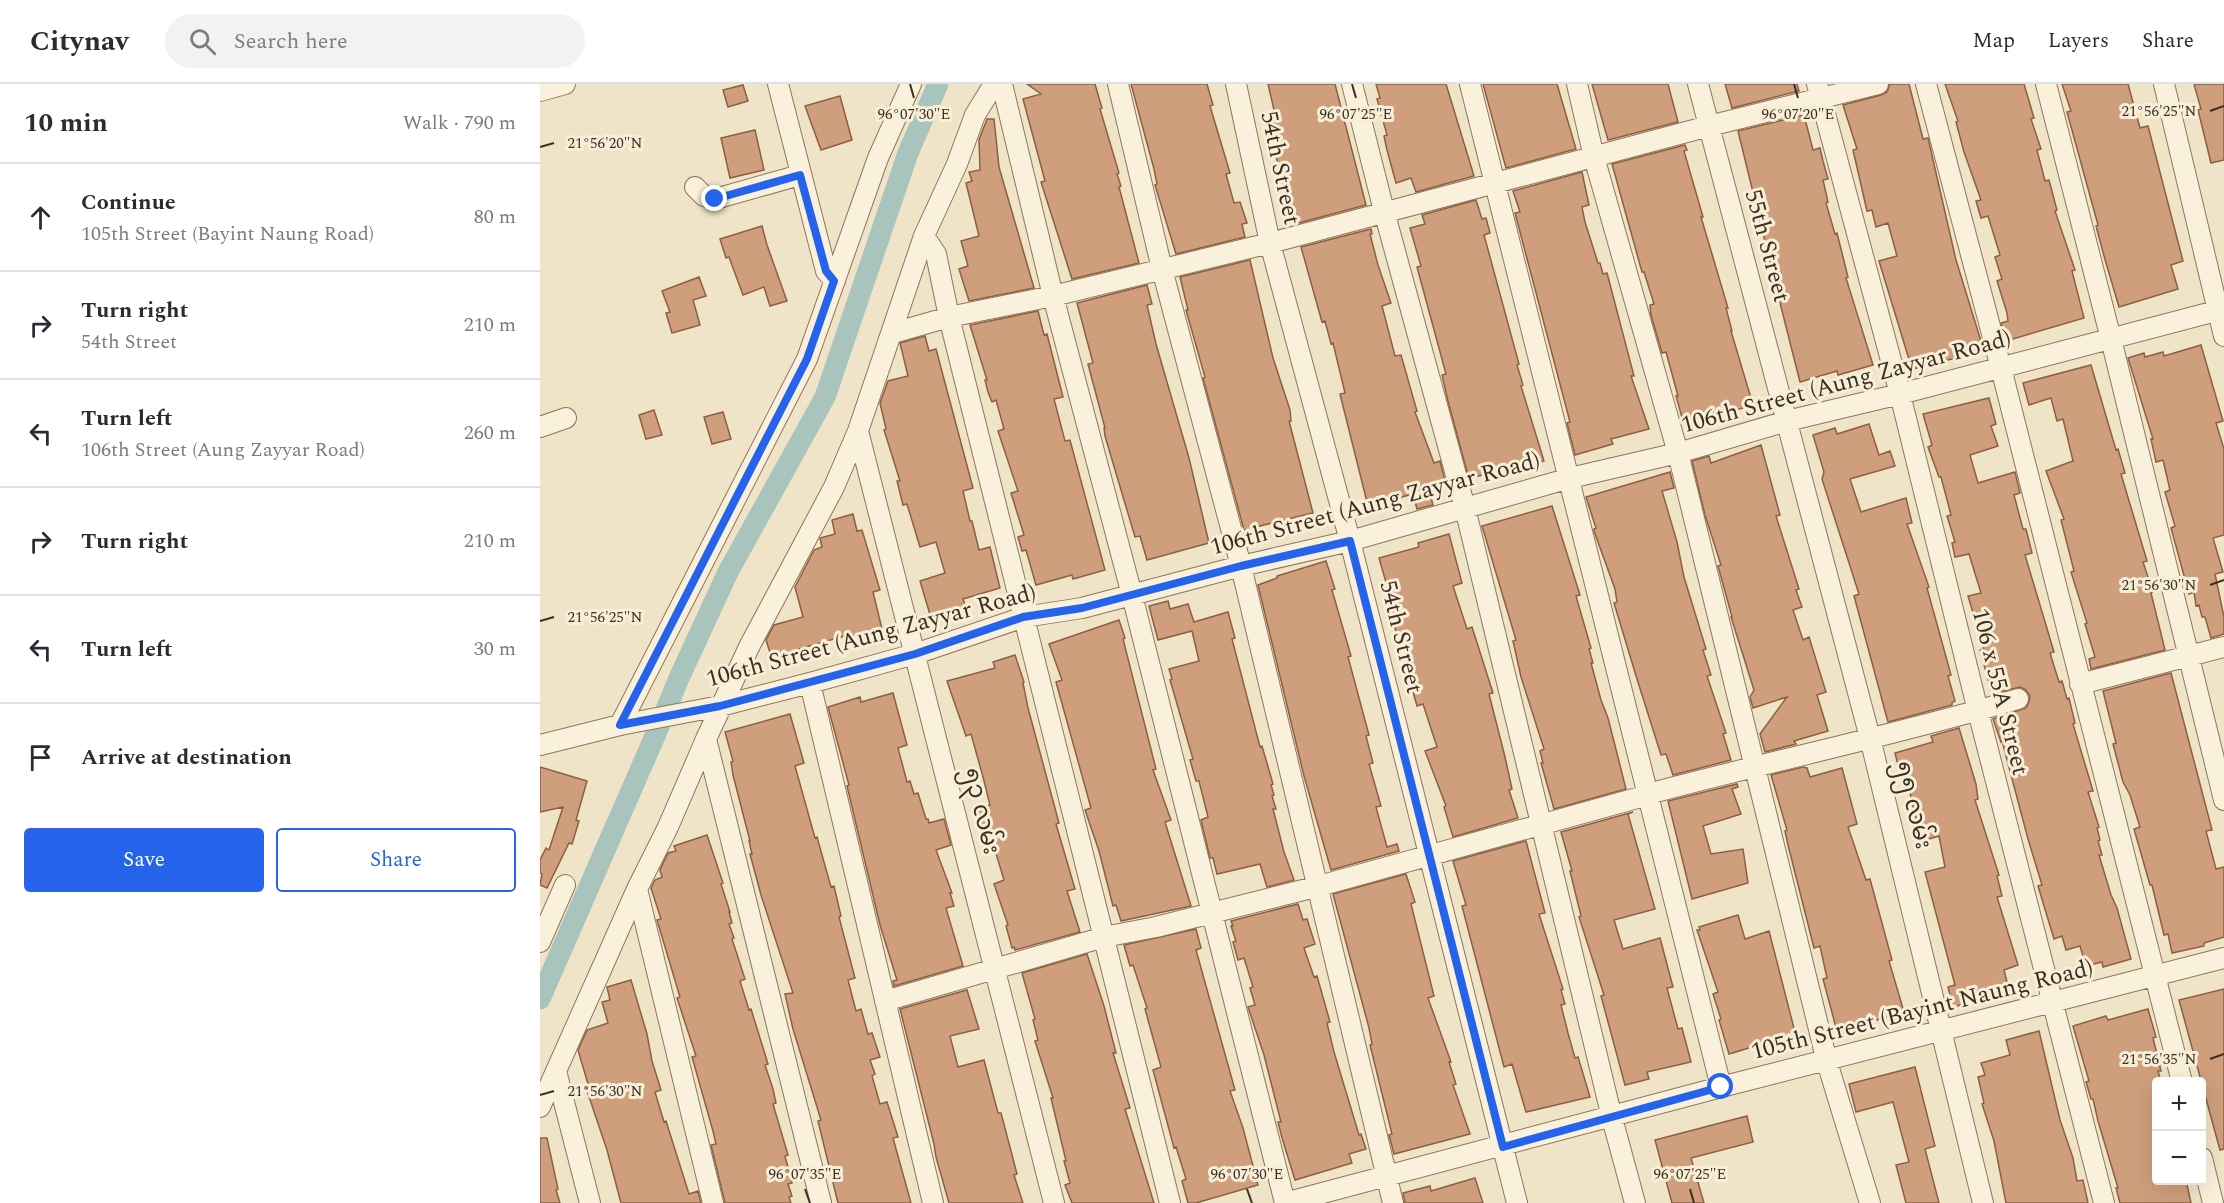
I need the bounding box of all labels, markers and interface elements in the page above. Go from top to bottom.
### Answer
search box [165,14,585,68]
text: Citynav [30,20,129,63]
icon: search [186,25,219,58]
text: Search here [234,25,348,58]
text: Map [1973,25,2015,57]
text: Layers [2048,25,2109,57]
text: Share [2142,25,2194,57]
text: 21°56'25"N [2122,100,2197,123]
text: 10 min [24,103,108,143]
text: 96°07'30"E [878,103,950,126]
text: 96°07'25"E [1320,103,1392,126]
text: 96°07'20"E [1762,103,1834,126]
text: Walk · 790 m [403,108,516,138]
street label: 54th Street [1250,108,1310,228]
text: 21°56'20"N [568,132,643,155]
route end [701,185,727,211]
text: Continue [81,186,176,219]
street label: 55th Street [1735,186,1799,306]
icon: ahead [24,201,57,234]
text: 80 m [474,202,516,232]
text: 105th Street (Bayint Naung Road) [81,219,374,249]
text: Turn right [81,294,188,327]
icon: right [24,309,57,342]
text: 210 m [464,310,516,340]
street label: 106th Street (Aung Zayyar Road) [1677,321,2015,443]
text: 54th Street [81,327,177,357]
text: Turn left [81,402,173,435]
icon: left [24,417,57,450]
text: 260 m [464,418,516,448]
text: 106th Street (Aung Zayyar Road) [81,435,365,465]
street label: 106th Street (Aung Zayyar Road) [1206,443,1544,565]
icon: right [24,525,57,558]
text: Turn right [81,525,188,558]
text: 210 m [464,526,516,556]
text: 21°56'30"N [2122,574,2197,597]
street label: 106th Street (Aung Zayyar Road) [702,575,1040,697]
street label: 54th Street [1370,577,1432,697]
street label: 106 x 55A Street [1962,605,2038,779]
text: 21°56'25"N [568,606,643,629]
icon: left [24,633,57,666]
text: Turn left [81,633,173,666]
text: 30 m [474,634,516,664]
icon: arrive [24,741,57,774]
text: Arrive at destination [81,741,292,774]
street label: ၅၅ လမ်း [1885,757,1941,853]
street label: ၅၃ လမ်း [953,764,1009,858]
button: Save [24,828,264,892]
button: Share [276,828,516,892]
street label: 105th Street (Bayint Naung Road) [1747,950,2097,1070]
text: 21°56'35"N [2122,1048,2197,1071]
route start [1707,1073,1733,1099]
map controls [2152,1077,2206,1185]
button: + [2152,1077,2206,1131]
text: 21°56'30"N [568,1080,643,1103]
button: − [2152,1131,2206,1185]
text: 96°07'35"E [769,1163,841,1186]
text: 96°07'30"E [1211,1163,1283,1186]
text: 96°07'25"E [1654,1163,1726,1186]

